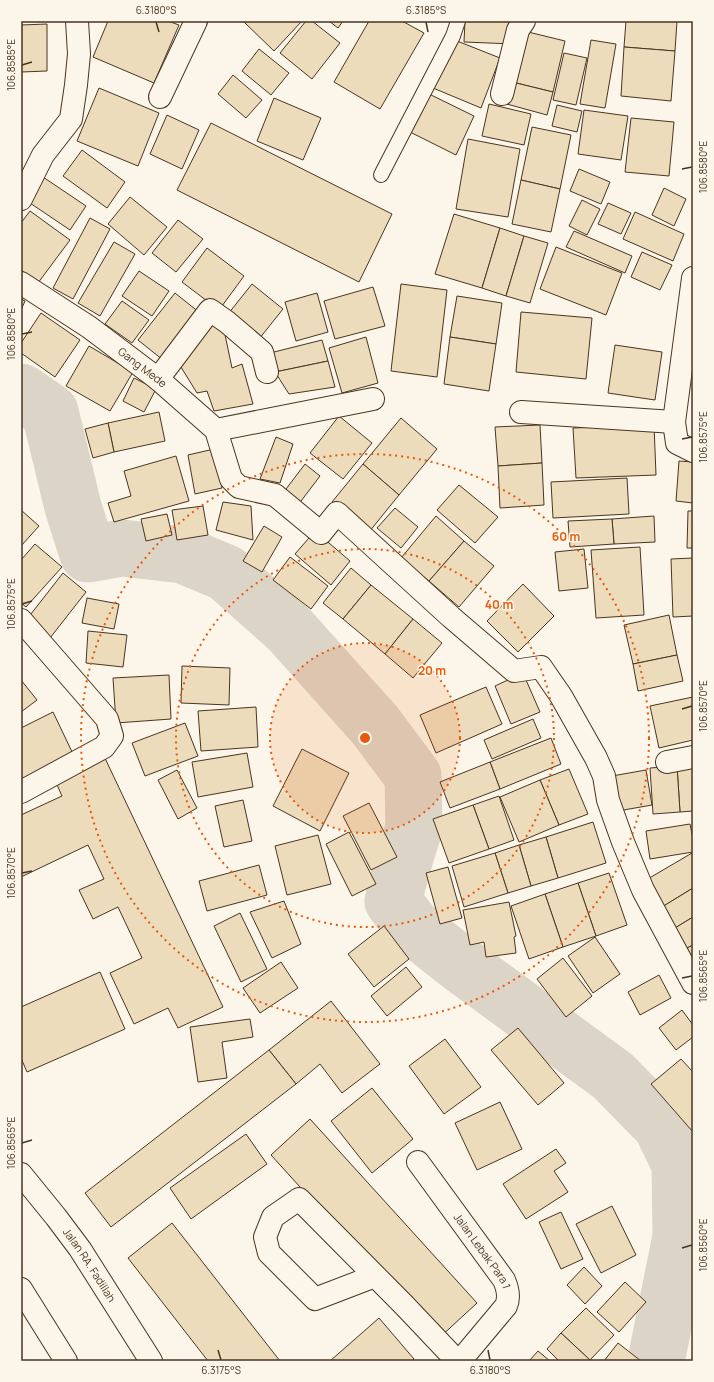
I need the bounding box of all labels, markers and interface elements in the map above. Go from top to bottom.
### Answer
text: 6.3180°S [136,3,176,17]
text: 6.3185°S [406,3,446,17]
text: 106.8585°E [4,39,18,91]
text: 106.8580°E [696,140,710,193]
text: 106.8580°E [4,307,18,360]
street label: Gang Mede [115,344,171,391]
text: 106.8575°E [696,411,710,463]
text: 60 m [552,528,580,545]
text: 106.8575°E [4,578,18,630]
text: 40 m [485,596,513,613]
text: 20 m [418,662,446,679]
text: 106.8570°E [696,680,710,732]
centre of rings [358,731,372,745]
text: 106.8570°E [4,847,18,899]
text: 106.8565°E [696,949,710,1002]
text: 106.8565°E [4,1116,18,1169]
street label: Jalan Lebak Para 1 [451,1210,515,1291]
text: 106.8560°E [696,1218,710,1271]
street label: Jalan RA. Fadillah [60,1225,120,1305]
text: 6.3175°S [201,1363,241,1377]
text: 6.3180°S [470,1363,510,1377]

